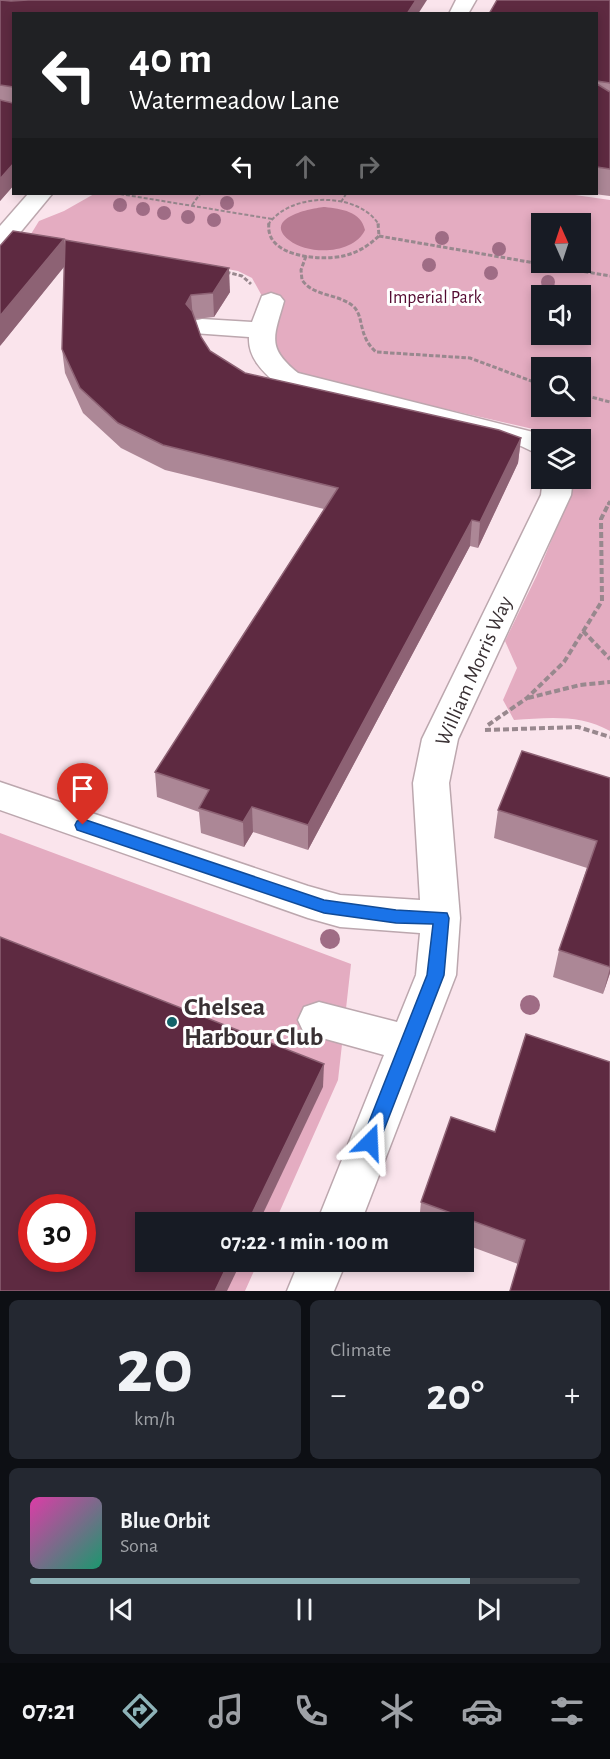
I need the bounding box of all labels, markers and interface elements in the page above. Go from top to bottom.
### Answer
icon: left [30,36,108,114]
text: 40 m [129,38,212,80]
text: Watermeadow Lane [129,87,339,114]
icon: left [226,150,259,183]
icon: ahead [289,150,322,183]
icon: right [352,150,385,183]
north arrow [531,213,591,273]
map controls [531,213,591,489]
button: sound [531,285,591,345]
park label: Imperial Park [388,289,483,307]
button: search [531,357,591,417]
button: layers [531,429,591,489]
street label: William Morris Way [432,593,516,749]
pin [57,763,108,825]
icon: arrive [66,772,99,805]
place label: Chelsea Harbour Club [184,994,323,1050]
marker: Chelsea Harbour Club [165,1015,179,1029]
position arrow [338,1110,402,1174]
speed limit sign: 30 [18,1194,96,1272]
text: 07:22 · 1 min · 100 m [220,1231,389,1253]
text: 20 [116,1329,193,1407]
text: Climate [331,1340,391,1360]
text: 20° [426,1373,484,1418]
text: − [331,1379,346,1412]
text: + [564,1379,580,1412]
text: km/h [134,1409,175,1429]
text: Blue Orbit [120,1510,210,1532]
text: Sona [120,1536,158,1556]
icon: previous [105,1593,138,1626]
icon: pause [288,1593,321,1626]
icon: next [472,1593,505,1626]
icon: directions [119,1690,161,1732]
icon: music [205,1690,247,1732]
icon: phone [290,1690,332,1732]
icon: climate [376,1690,418,1732]
icon: car [461,1690,503,1732]
icon: filters [546,1690,588,1732]
text: 07:21 [22,1697,76,1724]

